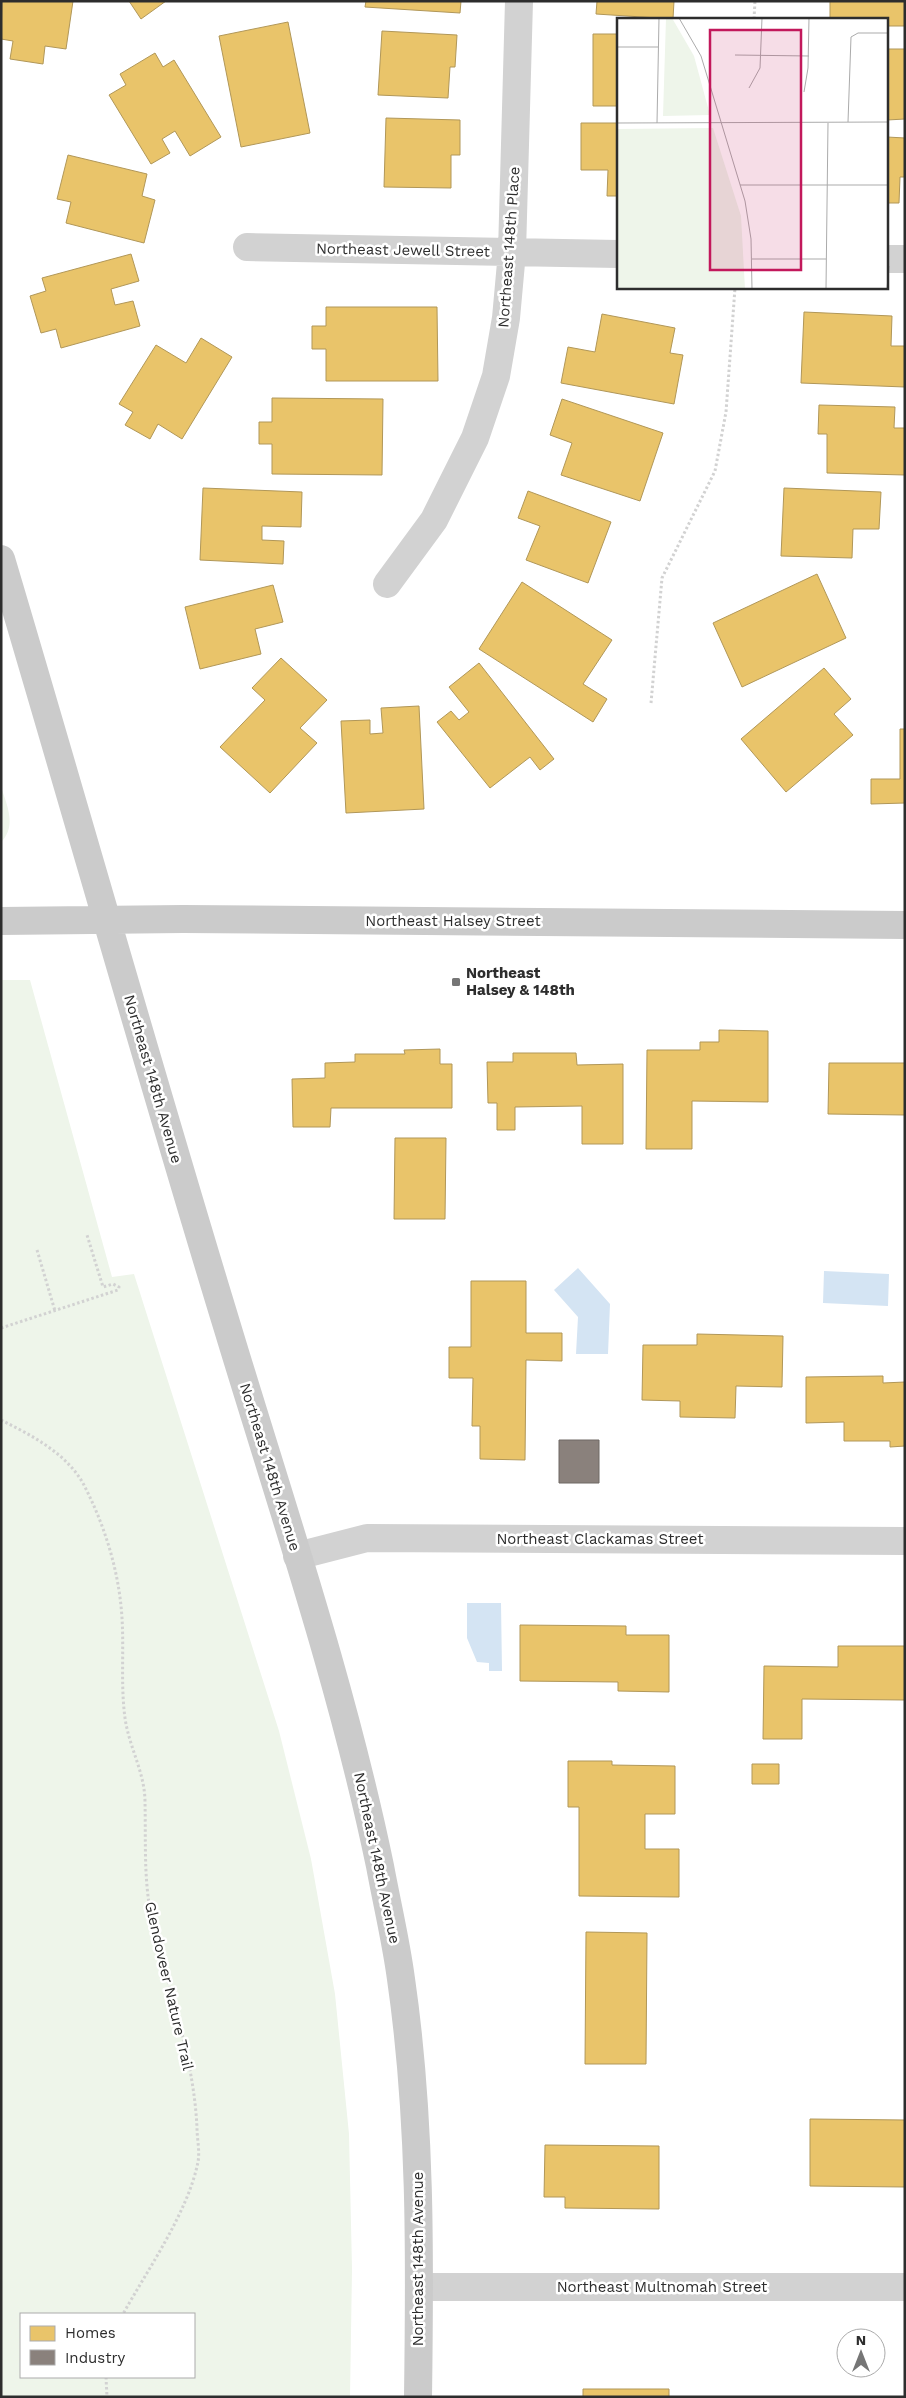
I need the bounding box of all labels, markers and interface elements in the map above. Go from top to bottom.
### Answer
inset map [617,18,888,289]
street label: Northeast 148th Place [494,166,524,328]
street label: Northeast Jewell Street [316,239,491,261]
street label: Northeast Halsey Street [365,912,541,930]
place label: Northeast Halsey & 148th [466,964,575,999]
marker: Northeast Halsey & 148th [450,976,462,988]
street label: Northeast 148th Avenue [120,993,186,1165]
street label: Northeast 148th Avenue [236,1381,304,1553]
street label: Northeast Clackamas Street [496,1530,704,1548]
street label: Northeast 148th Avenue [350,1771,404,1945]
street label: Glendoveer Nature Trail [141,1900,197,2073]
street label: Northeast 148th Avenue [409,2172,427,2346]
street label: Northeast Multnomah Street [557,2278,768,2296]
legend [20,2313,195,2378]
text: Homes [65,2324,116,2342]
north arrow [836,2328,886,2378]
text: N [856,2332,866,2348]
text: Industry [65,2349,126,2367]

